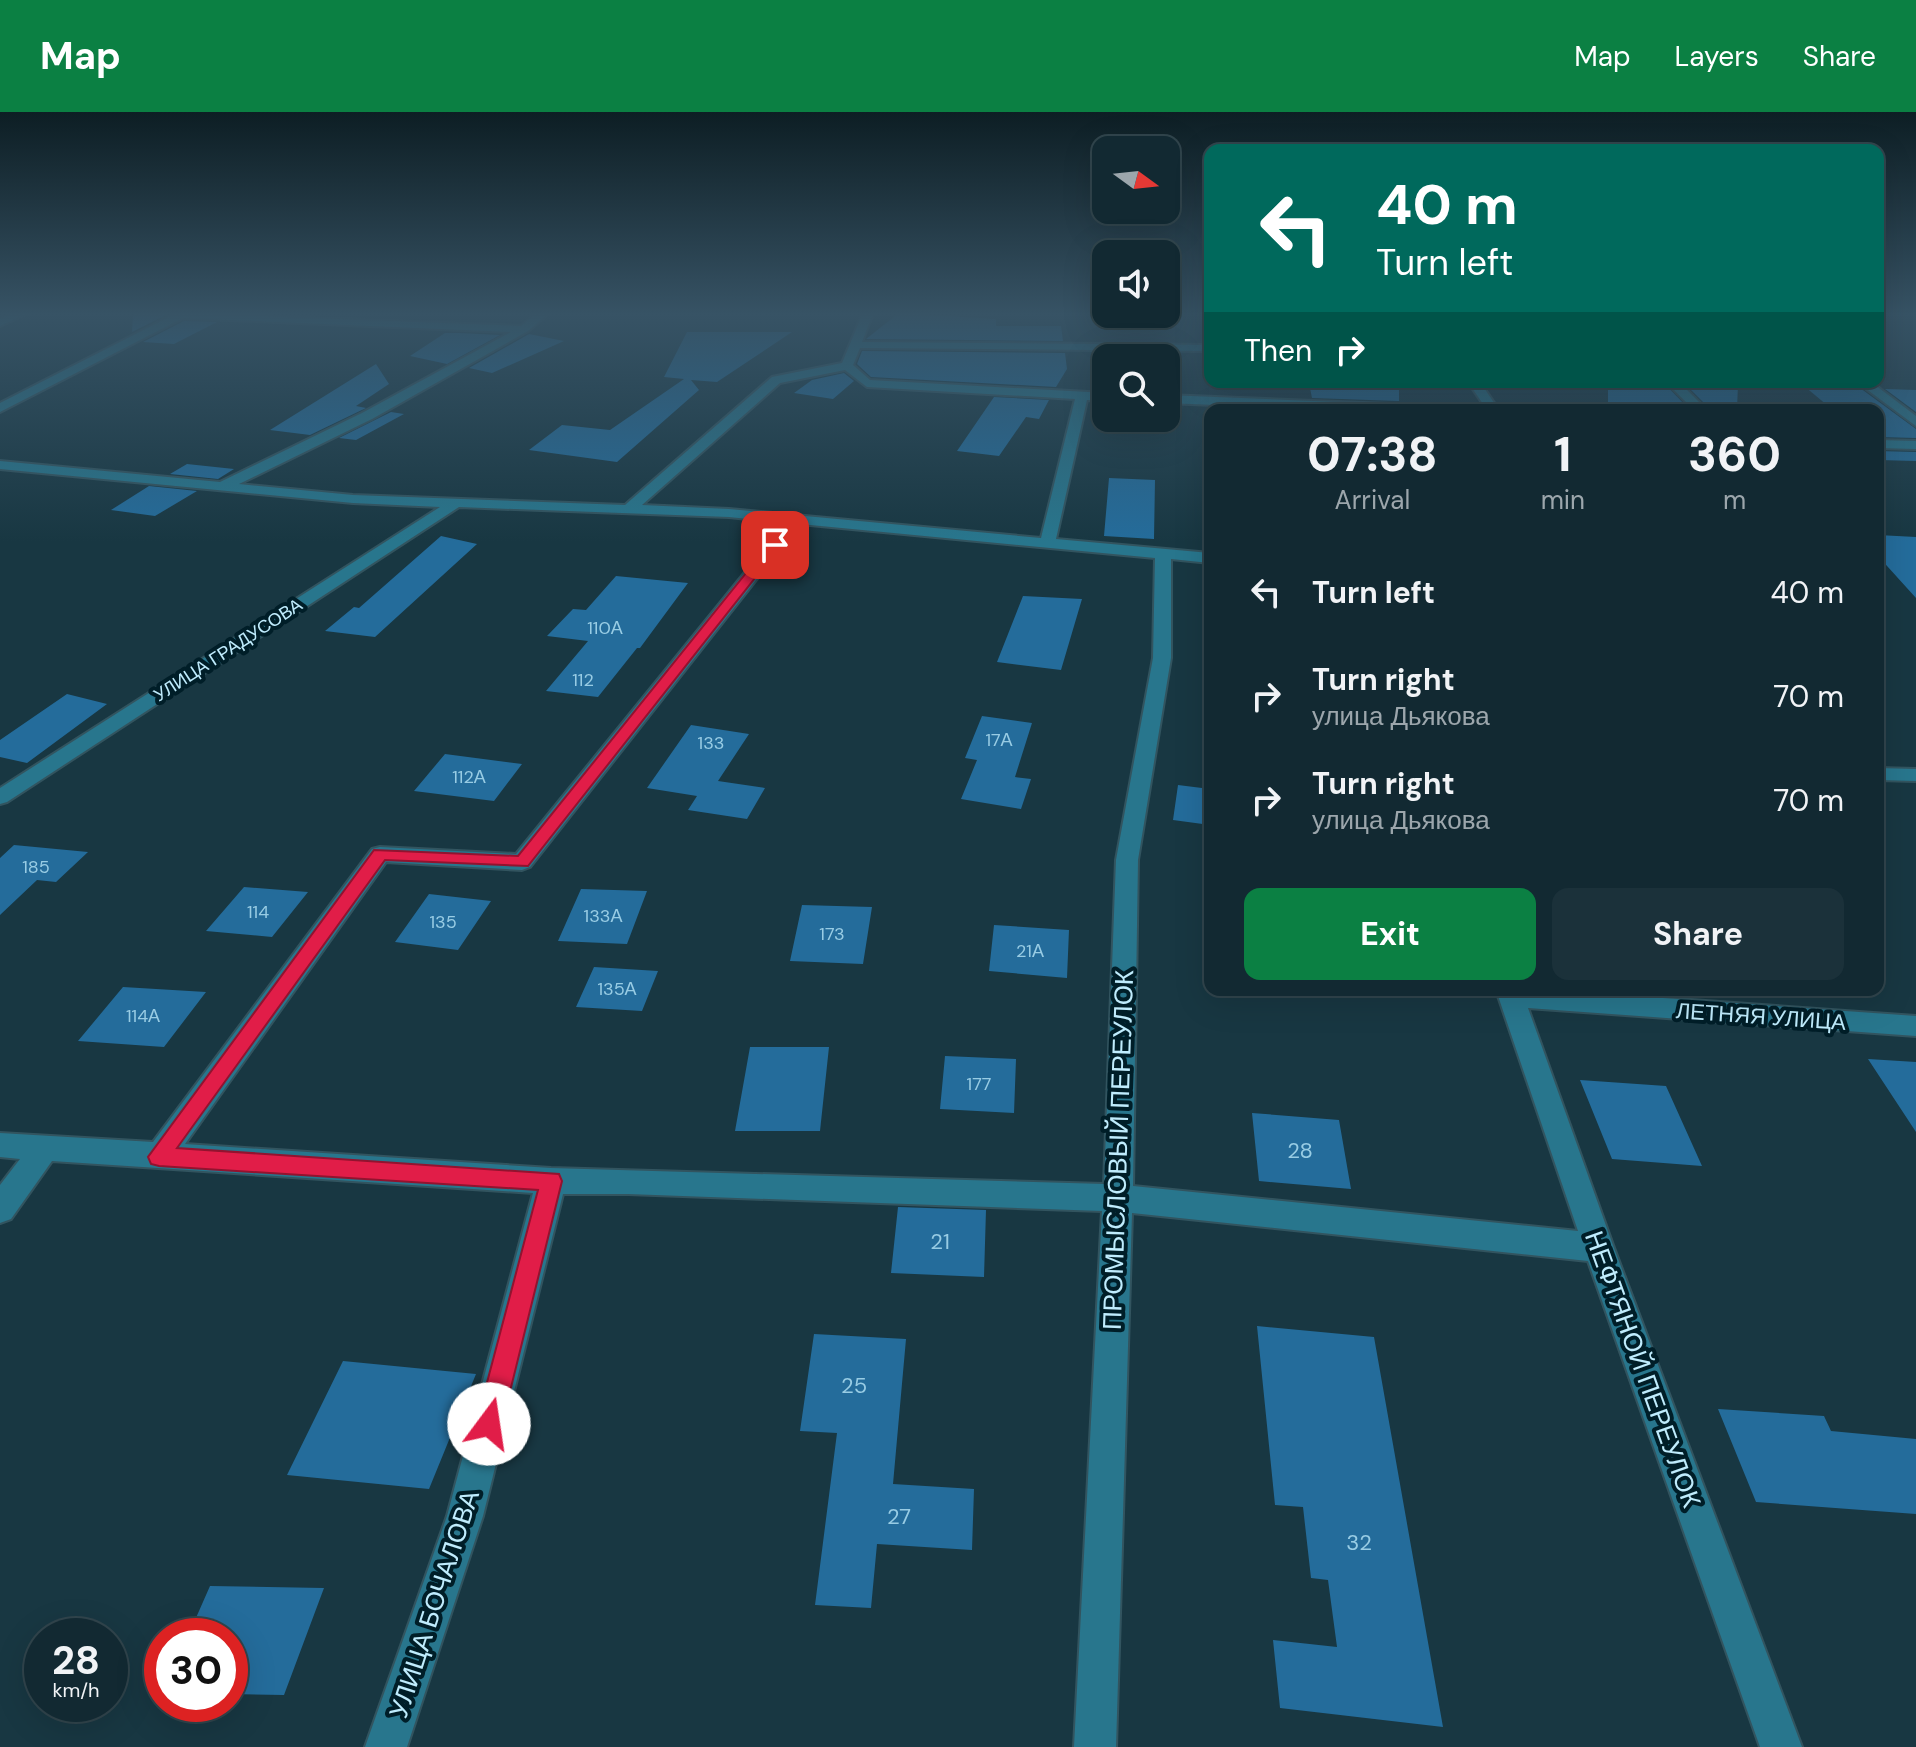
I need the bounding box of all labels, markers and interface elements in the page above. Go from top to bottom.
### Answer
text: Map [40,31,121,81]
text: Map [1574,38,1631,75]
text: Layers [1675,38,1759,75]
text: Share [1803,38,1876,75]
north arrow [1092,136,1180,224]
map controls [1092,136,1180,432]
text: 40 m [1376,168,1518,241]
icon: left [1244,176,1348,280]
text: Turn left [1376,239,1513,286]
button: sound [1092,240,1180,328]
icon: right [1328,328,1372,372]
text: Then [1244,331,1312,370]
button: search [1092,344,1180,432]
text: 07:38 [1307,423,1438,486]
text: 1 [1554,423,1572,486]
text: 360 [1688,423,1781,486]
text: Arrival [1334,483,1410,517]
text: min [1541,483,1585,517]
text: m [1723,483,1746,517]
pin [741,511,809,579]
icon: arrive [753,523,797,567]
icon: left [1244,570,1288,614]
text: Turn left [1312,573,1435,612]
text: 40 m [1771,573,1844,612]
street label: УЛИЦА ГРАДУСОВА [149,593,307,707]
house number: 110А [587,616,623,640]
text: Turn right [1312,660,1455,699]
house number: 112 [572,668,594,692]
icon: right [1244,674,1288,718]
text: 70 m [1773,677,1844,716]
text: улица Дьякова [1312,699,1490,733]
house number: 17А [985,728,1013,752]
house number: 133 [698,731,724,755]
text: Turn right [1312,764,1455,803]
house number: 112А [452,765,486,789]
icon: right [1244,778,1288,822]
text: 70 m [1773,781,1844,820]
text: улица Дьякова [1312,803,1490,837]
house number: 185 [22,855,50,879]
button: Exit [1244,888,1536,980]
button: Share [1552,888,1844,980]
house number: 114 [247,900,269,924]
house number: 133А [584,904,622,928]
house number: 135 [429,910,457,934]
house number: 173 [819,922,845,946]
house number: 21А [1016,939,1044,963]
street label: ПРОМЫСЛОВЫЙ ПЕРЕУЛОК [1095,969,1141,1331]
house number: 135А [597,977,637,1001]
street label: ЛЕТНЯЯ УЛИЦА [1675,996,1847,1037]
house number: 114А [126,1004,160,1028]
house number: 177 [967,1072,991,1096]
house number: 28 [1287,1136,1313,1165]
street label: НЕФТЯНОЙ ПЕРЕУЛОК [1577,1226,1709,1512]
house number: 21 [930,1227,950,1256]
house number: 25 [841,1371,867,1400]
position arrow [447,1382,531,1466]
street label: УЛИЦА БОЧАЛОВА [381,1485,487,1722]
house number: 27 [887,1502,911,1531]
house number: 32 [1346,1528,1372,1557]
speed limit sign: 30 [144,1618,248,1722]
text: 28 [52,1634,100,1686]
text: km/h [52,1677,100,1703]

